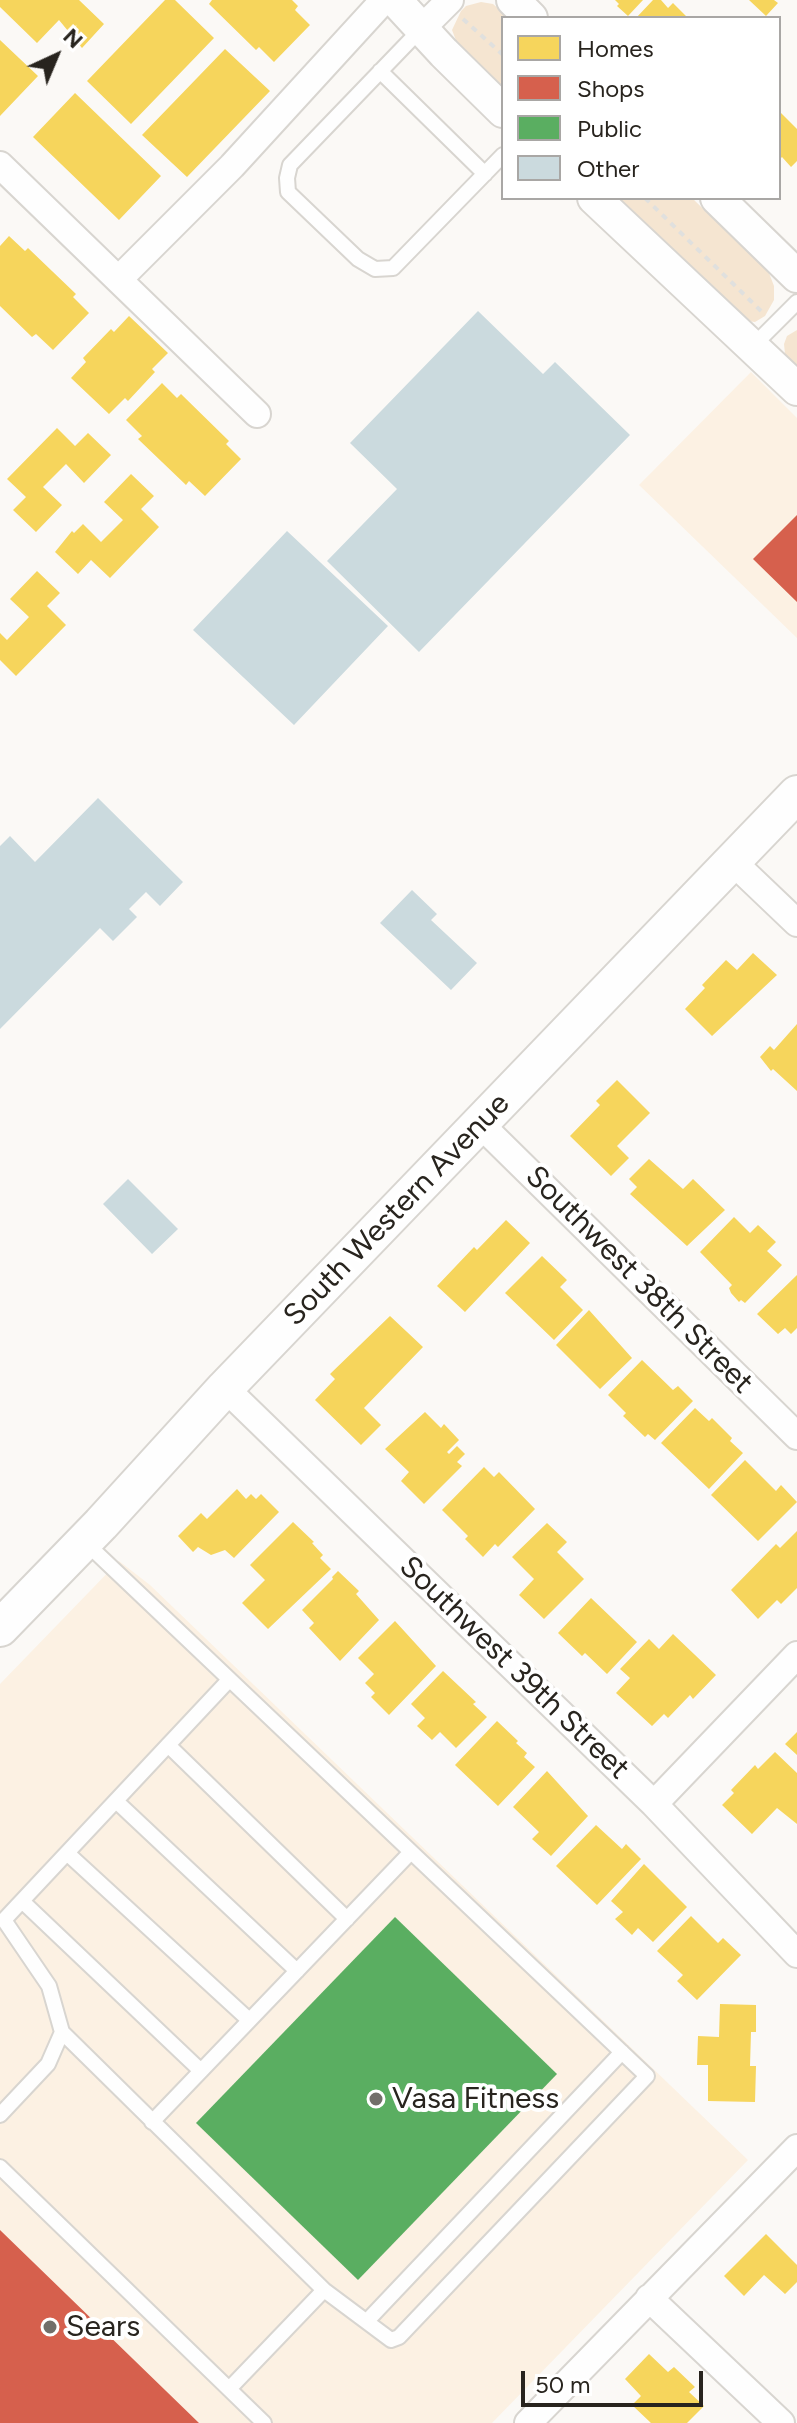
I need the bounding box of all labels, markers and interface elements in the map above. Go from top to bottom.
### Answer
north arrow [16,16,96,96]
legend [501,16,781,200]
text: N [58,23,89,54]
text: Homes [577,34,654,63]
text: Shops [577,74,644,103]
text: Public [577,114,642,143]
text: Other [577,154,639,183]
street label: South Western Avenue [277,1086,517,1334]
street label: Southwest 38th Street [518,1159,760,1401]
street label: Southwest 39th Street [392,1549,636,1787]
place label: Vasa Fitness [392,2081,559,2117]
marker: Vasa Fitness [367,2090,385,2108]
place label: Sears [66,2309,140,2345]
marker: Sears [41,2318,59,2336]
scale bar [525,2355,707,2405]
text: 50 m [535,2370,591,2399]

